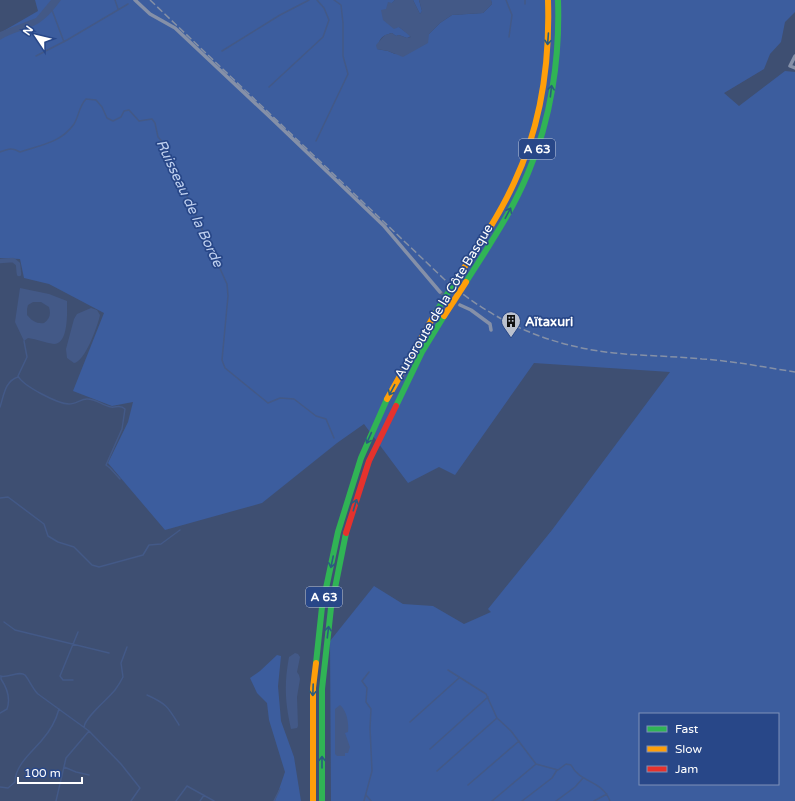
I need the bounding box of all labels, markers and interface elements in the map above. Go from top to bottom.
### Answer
north arrow [16,16,56,56]
text: N [20,23,36,38]
one-way arrow [545,32,552,45]
one-way arrow [548,85,555,98]
water label: Ruisseau de la Borde [153,137,227,271]
road number: A 63 [519,139,555,159]
one-way arrow [505,207,513,219]
street label: Autoroute de la Côte Basque [391,221,496,382]
building icon: Aïtaxuri [500,310,522,338]
place label: Aïtaxuri [525,314,573,330]
one-way arrow [387,383,395,395]
one-way arrow [365,431,373,443]
one-way arrow [352,499,359,512]
one-way arrow [327,555,335,568]
road number: A 63 [306,587,342,607]
one-way arrow [324,626,332,639]
one-way arrow [309,683,317,696]
legend [639,713,779,785]
text: Fast [675,722,699,736]
text: Slow [675,742,702,756]
one-way arrow [318,756,326,769]
scale bar [18,759,82,785]
text: Jam [675,762,698,776]
text: 100 m [24,766,61,780]

